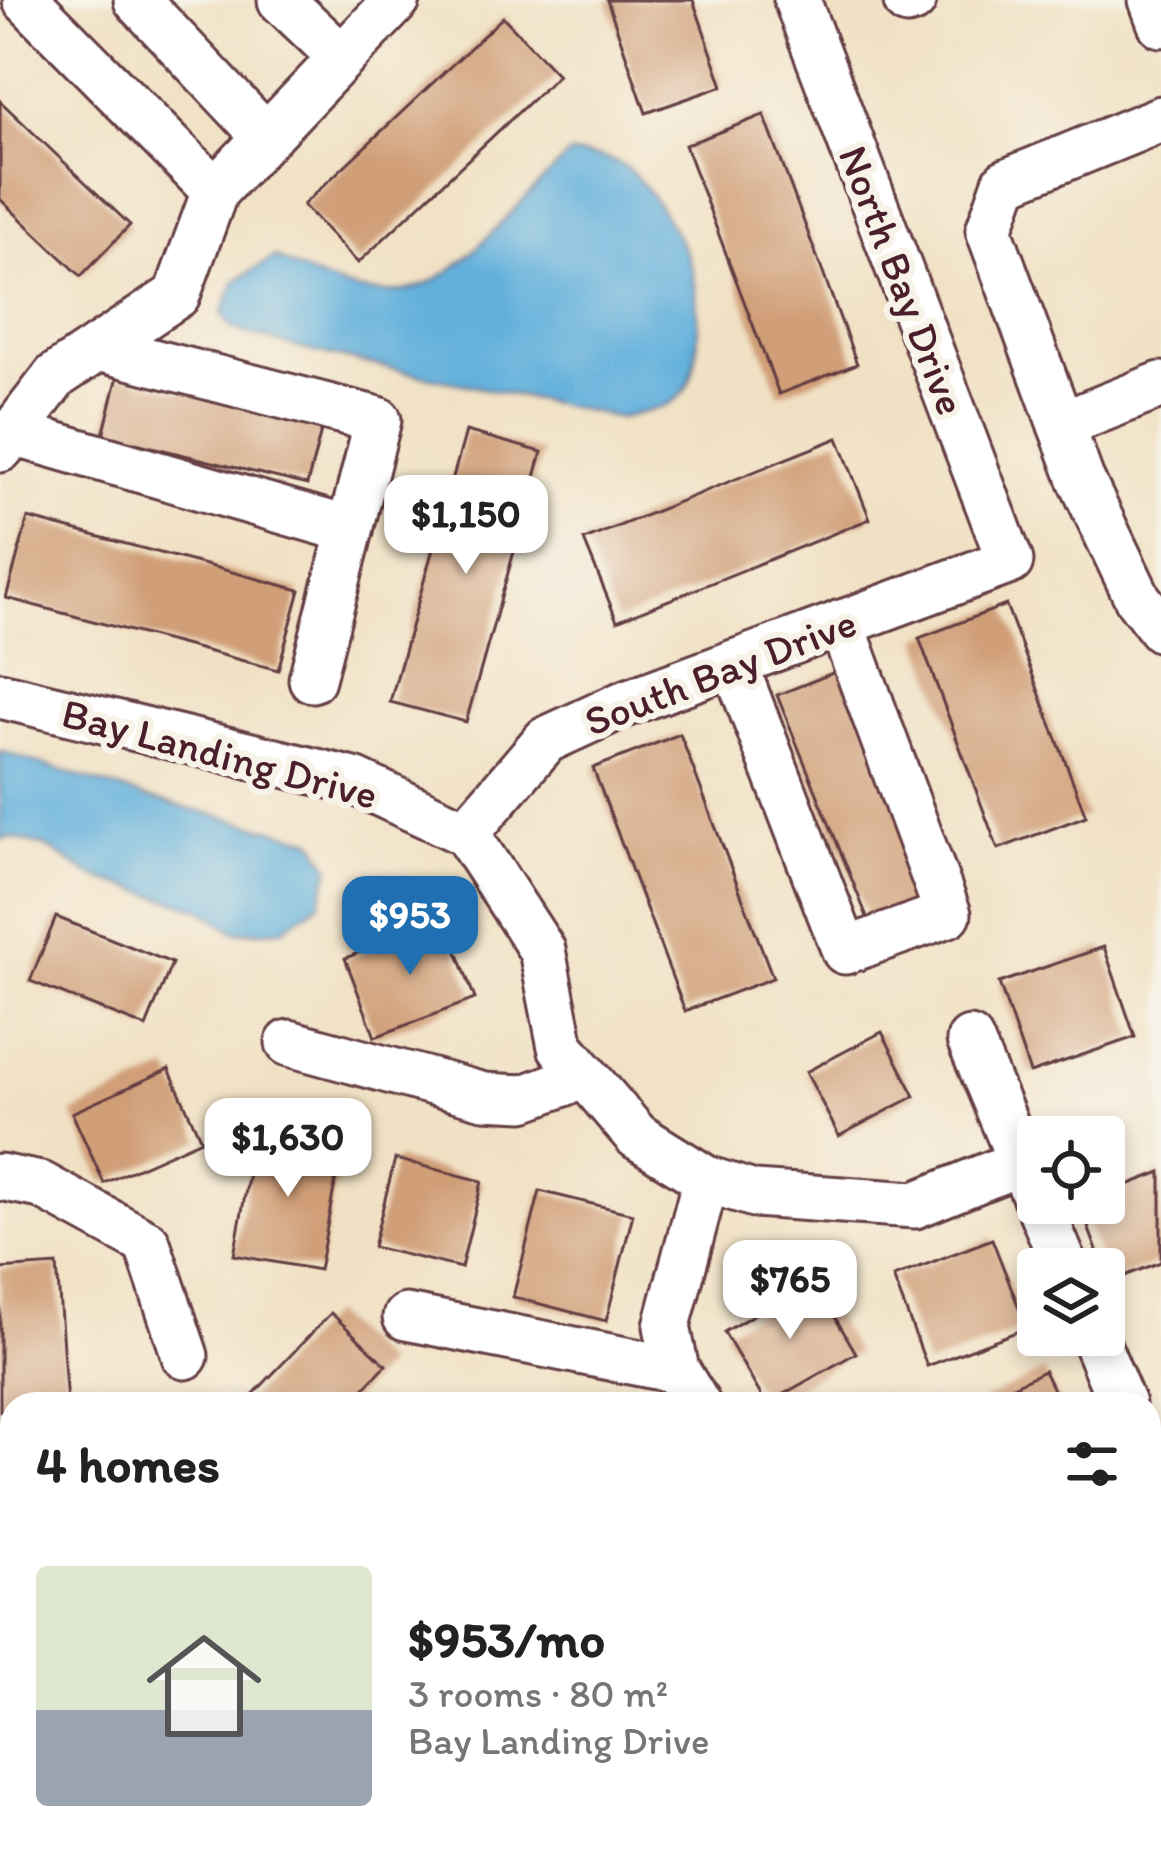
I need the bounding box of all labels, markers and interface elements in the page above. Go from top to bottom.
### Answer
street label: North Bay Drive [828,138,977,422]
pin: $1,150 [368,475,564,577]
text: $1,150 [411,490,521,537]
street label: South Bay Drive [577,596,863,747]
street label: Bay Landing Drive [56,687,383,820]
pin: $953 [339,876,481,978]
text: $953 [369,891,451,938]
pin: $1,630 [190,1098,386,1200]
text: $1,630 [231,1113,345,1160]
map controls [1017,1116,1125,1356]
button: locate [1017,1116,1125,1224]
pin: $765 [719,1240,861,1342]
button: layers [1017,1248,1125,1356]
text: $765 [750,1255,830,1302]
icon: filters [1059,1431,1125,1497]
text: 4 homes [36,1434,220,1495]
text: $953/mo [408,1609,605,1670]
icon: home [132,1614,276,1758]
text: 3 rooms · 80 m² [408,1670,668,1717]
text: Bay Landing Drive [408,1717,710,1764]

